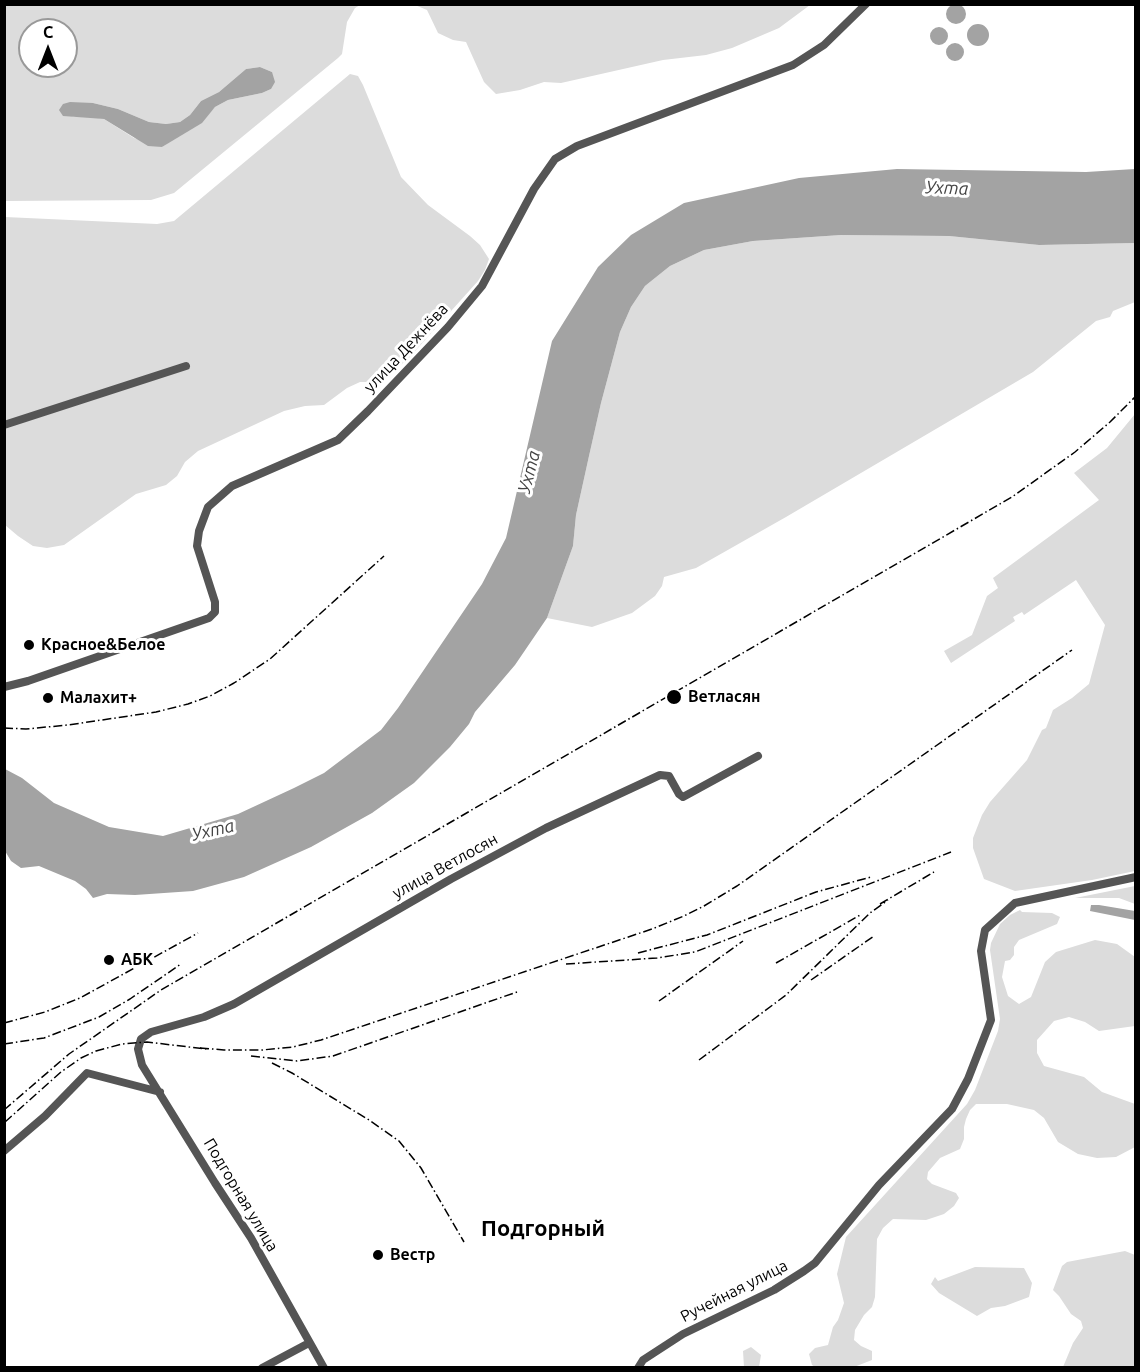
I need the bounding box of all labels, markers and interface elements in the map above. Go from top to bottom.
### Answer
north arrow [18,18,78,78]
text: С [43,23,53,41]
water label: Ухта [925,176,969,200]
street label: улица Дежнёва [360,300,452,396]
water label: Ухта [513,448,545,496]
place label: Красное&Белое [41,635,165,655]
marker: Красное&Белое [22,638,36,652]
place label: Ветласян [688,687,761,707]
place label: Малахит+ [60,688,137,708]
marker: Ветласян [665,688,683,706]
marker: Малахит+ [41,691,55,705]
water label: Ухта [190,815,236,845]
street label: улица Ветлосян [389,829,501,903]
place label: АБК [121,950,153,970]
marker: АБК [102,953,116,967]
street label: Подгорная улица [200,1135,282,1255]
district label: Подгорный [481,1216,605,1242]
place label: Вестр [390,1245,435,1265]
marker: Вестр [371,1248,385,1262]
street label: Ручейная улица [677,1256,791,1326]

